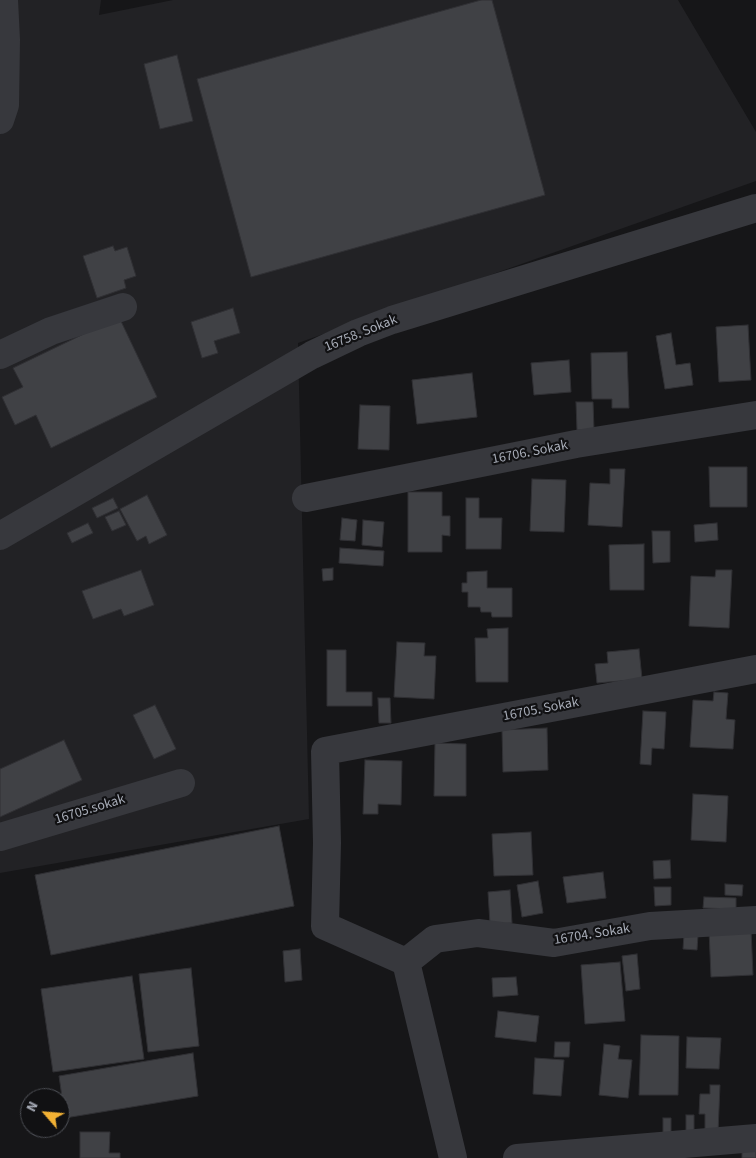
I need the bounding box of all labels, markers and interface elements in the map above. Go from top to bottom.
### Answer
street label: 16758. Sokak [322,312,400,356]
street label: 16706. Sokak [491,437,569,469]
street label: 16705. Sokak [502,694,580,726]
street label: 16705.sokak [53,791,127,829]
street label: 16704. Sokak [553,921,631,949]
north arrow [20,1088,70,1138]
text: N [22,1098,44,1115]

